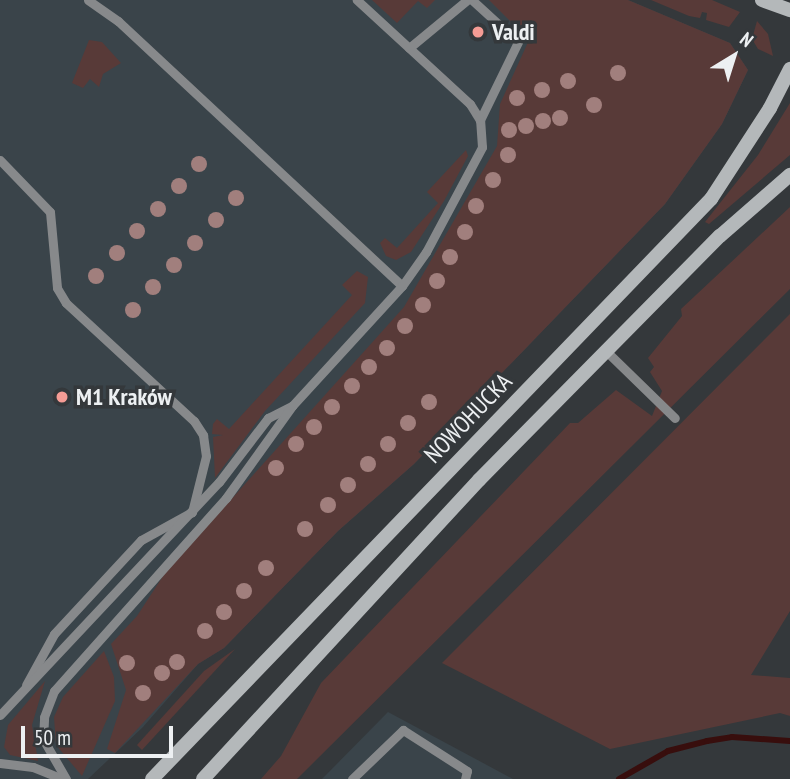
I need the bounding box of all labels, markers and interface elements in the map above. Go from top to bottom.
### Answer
place label: Valdi [492,18,535,46]
north arrow [699,21,769,91]
marker: Valdi [470,24,486,40]
text: N [735,27,758,52]
street label: NOWOHUCKA [418,367,518,469]
place label: M1 Kraków [76,383,172,411]
marker: M1 Kraków [54,389,70,405]
scale bar [24,712,177,756]
text: 50 m [34,724,71,751]

